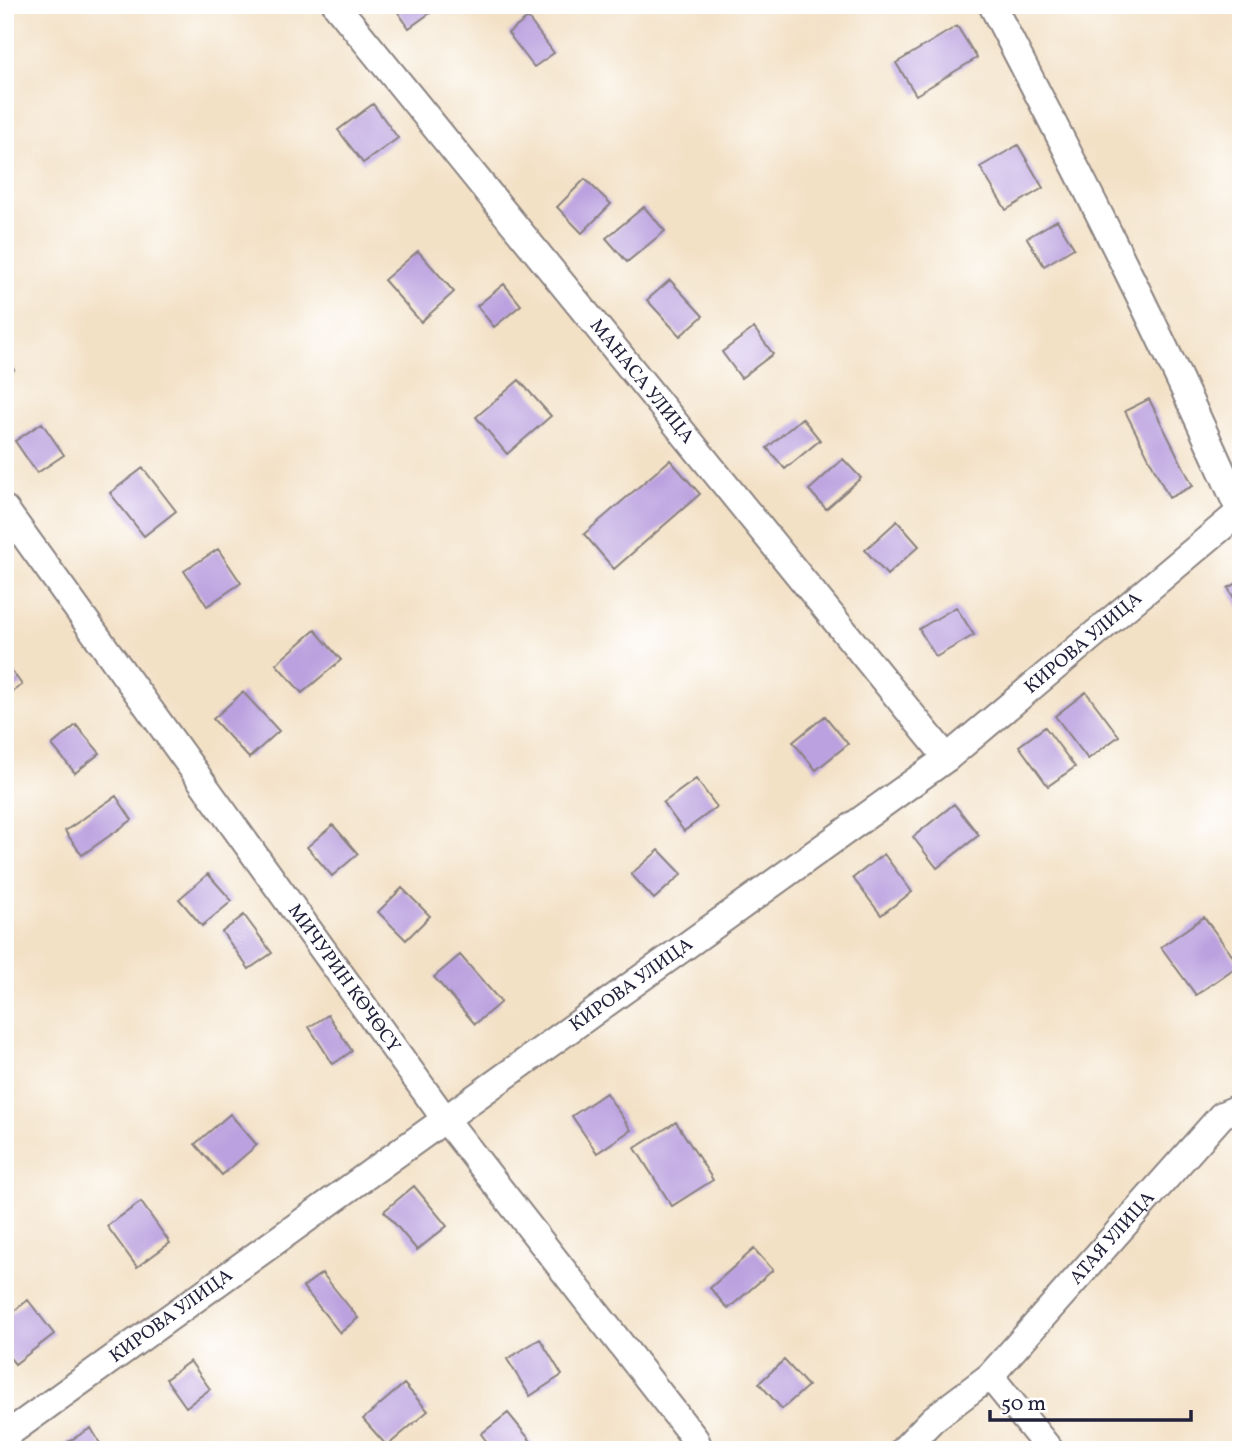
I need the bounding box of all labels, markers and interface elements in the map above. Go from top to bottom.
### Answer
street label: МАНАСА УЛИЦА [583,314,700,449]
street label: КИРОВА УЛИЦА [1019,586,1148,700]
street label: МИЧУРИН КӨЧӨСҮ [281,899,406,1058]
street label: КИРОВА УЛИЦА [565,932,699,1038]
street label: АТАЯ УЛИЦА [1064,1186,1161,1291]
street label: КИРОВА УЛИЦА [104,1263,238,1370]
scale bar [990,1378,1192,1422]
text: 50 m [1001,1390,1046,1419]

